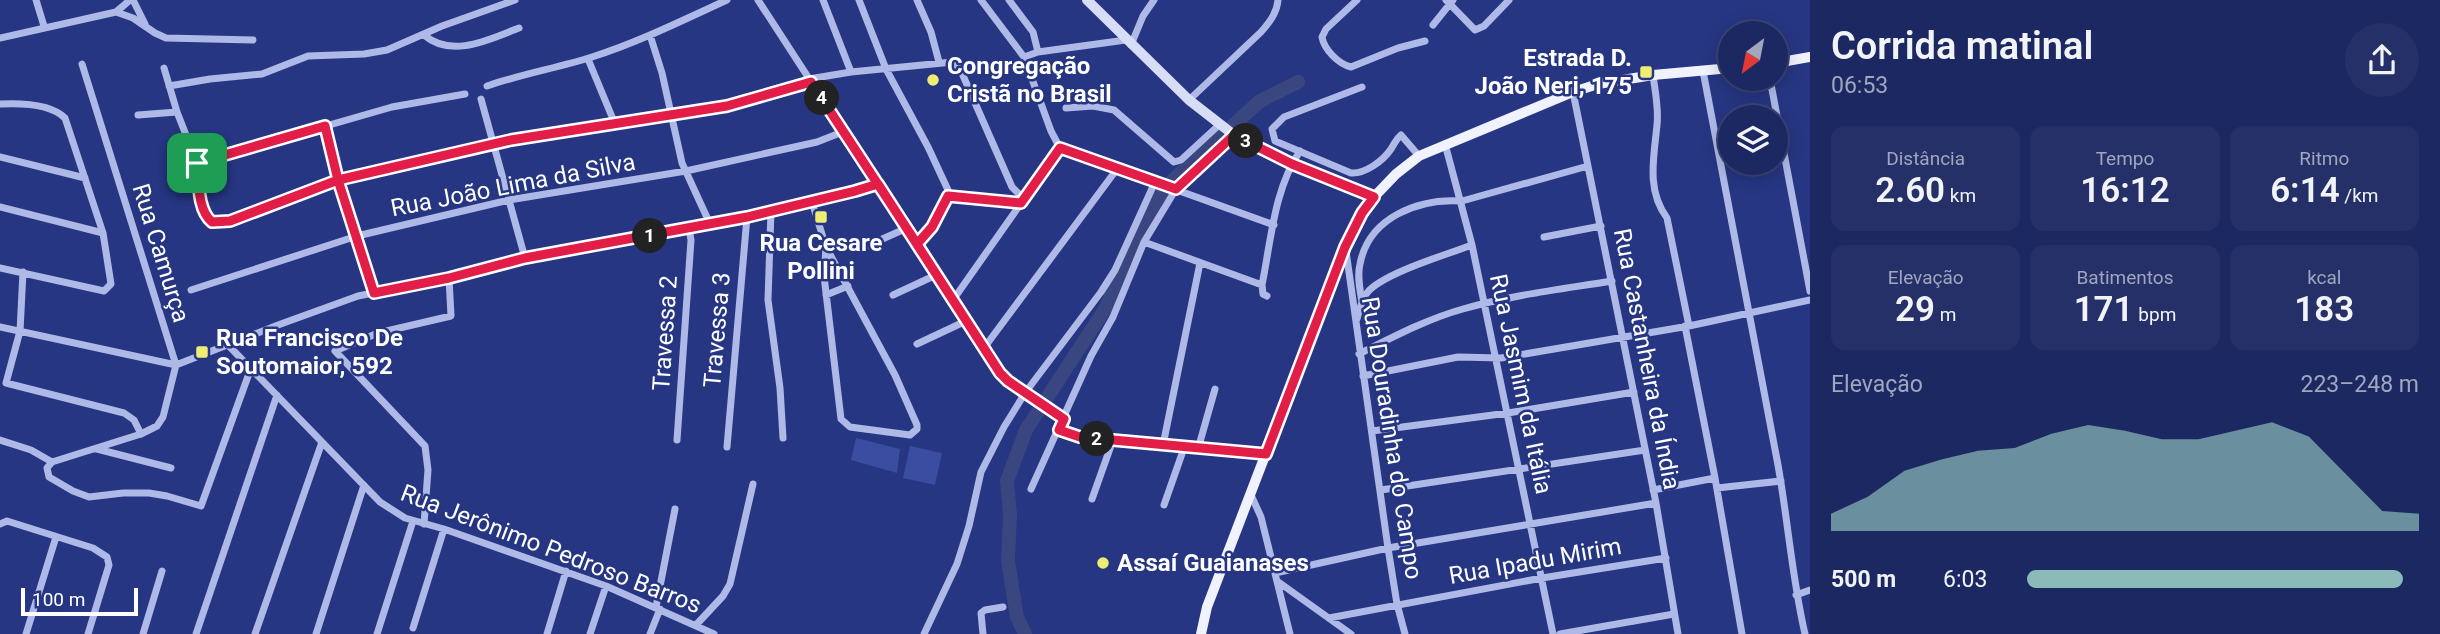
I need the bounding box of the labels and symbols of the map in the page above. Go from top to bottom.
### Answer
north arrow [1718,21,1788,91]
place label: Estrada D. João Neri, 175 [1474,44,1632,100]
place label: Congregação Cristã no Brasil [947,52,1112,108]
marker: Estrada D. João Neri, 175 [1638,64,1654,80]
marker: Congregação Cristã no Brasil [925,72,941,88]
pin: 4 [804,80,840,116]
pin: 3 [1228,124,1264,158]
pin [167,133,227,193]
street label: Rua João Lima da Silva [388,148,638,222]
street label: Rua Camurça [127,180,195,326]
marker: Rua Cesare Pollini [813,209,829,225]
pin: 1 [632,218,668,254]
street label: Rua Castanheira da Índia [1608,226,1686,492]
place label: Rua Cesare Pollini [760,229,883,285]
street label: Travessa 3 [698,271,736,389]
street label: Rua Jasmim da Itália [1484,271,1558,497]
street label: Travessa 2 [647,274,683,392]
street label: Rua Douradinha do Campo [1356,295,1428,581]
place label: Rua Francisco De Soutomaior, 592 [216,324,403,380]
marker: Rua Francisco De Soutomaior, 592 [194,344,210,360]
pin: 2 [1080,422,1114,457]
street label: Rua Jerônimo Pedroso Barros [397,479,705,619]
street label: Rua Ipadu Mirim [1447,532,1623,590]
place label: Assaí Guaianases [1117,549,1309,577]
marker: Assaí Guaianases [1095,555,1111,571]
scale bar [21,585,138,617]

